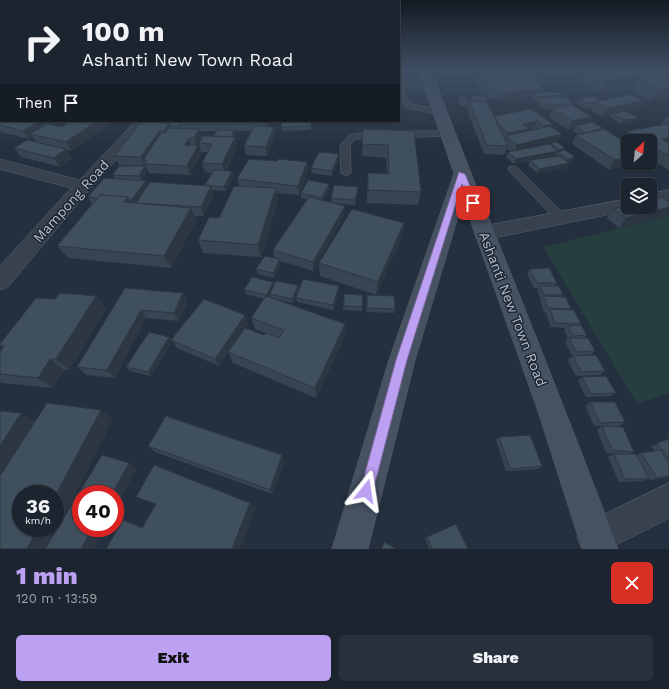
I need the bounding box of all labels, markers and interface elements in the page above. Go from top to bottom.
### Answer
text: 100 m [82,15,165,48]
icon: right [16,16,68,68]
text: Ashanti New Town Road [82,49,293,70]
icon: arrive [60,92,82,114]
text: Then [16,94,52,112]
north arrow [621,134,657,170]
map controls [621,134,657,214]
street label: Mampong Road [30,156,112,246]
button: layers [621,178,657,214]
pin [456,186,490,220]
icon: arrive [462,192,484,214]
street label: Ashanti New Town Road [476,229,550,389]
position arrow [345,470,387,512]
speed limit sign: 40 [72,485,124,537]
text: 36 [26,494,50,518]
text: km/h [25,515,51,526]
text: 1 min [16,562,78,590]
button: close [611,562,653,604]
text: 120 m · 13:59 [16,591,97,606]
button: Exit [16,635,331,681]
button: Share [339,635,653,681]

